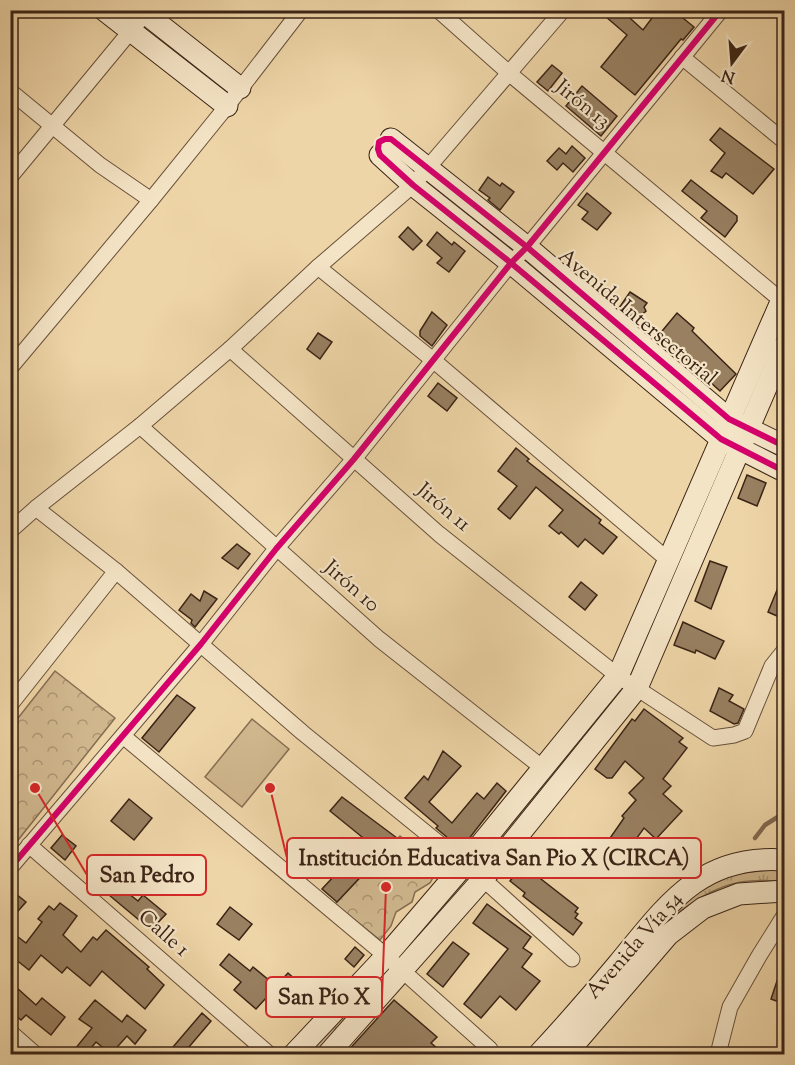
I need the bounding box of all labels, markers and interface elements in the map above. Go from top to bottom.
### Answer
north arrow [702,33,762,93]
text: N [719,62,738,88]
street label: Jirón 13 [547,73,616,137]
street label: Avenida Intersectorial [551,242,723,394]
street label: Jirón 11 [409,476,477,540]
street label: Jirón 10 [315,553,386,620]
callout: Institución Educativa San Pio X (CIRCA) [287,838,701,878]
text: Institución Educativa San Pio X (CIRCA) [299,844,689,876]
callout: San Pedro [87,855,206,895]
text: San Pedro [99,861,195,893]
street label: Avenida Vía 54 [580,886,690,1006]
street label: Calle 1 [131,903,195,965]
callout: San Pío X [266,977,382,1017]
text: San Pío X [278,983,371,1015]

